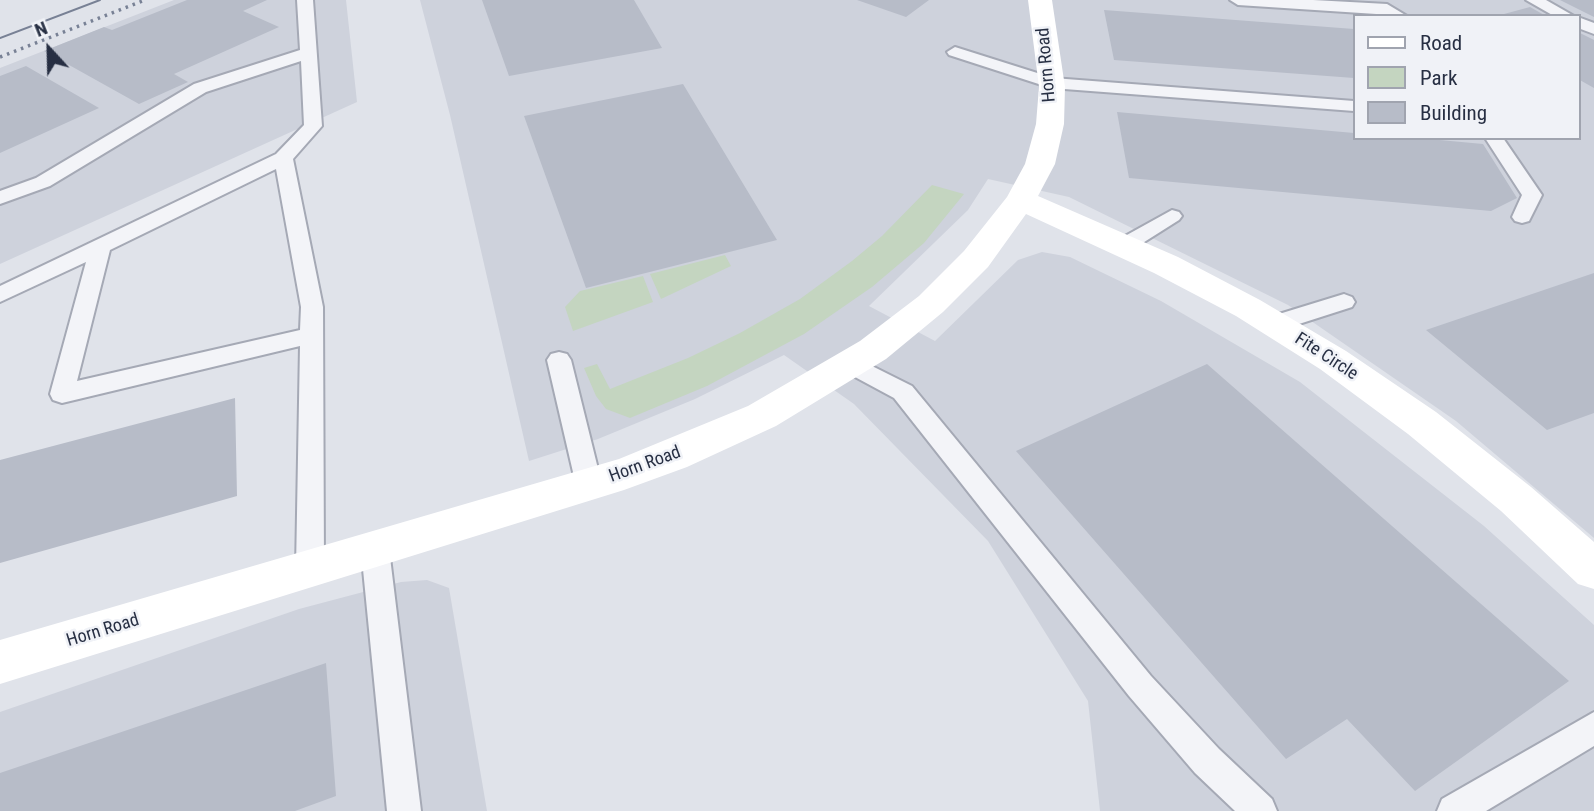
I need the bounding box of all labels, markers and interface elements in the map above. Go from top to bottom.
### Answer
north arrow [14,14,84,84]
legend [1352,14,1580,140]
text: N [31,16,51,42]
street label: Horn Road [1033,27,1061,103]
text: Road [1420,31,1462,55]
text: Park [1420,66,1457,90]
text: Building [1420,101,1487,125]
street label: Fite Circle [1290,329,1362,385]
street label: Horn Road [606,442,684,488]
street label: Horn Road [64,610,142,652]

